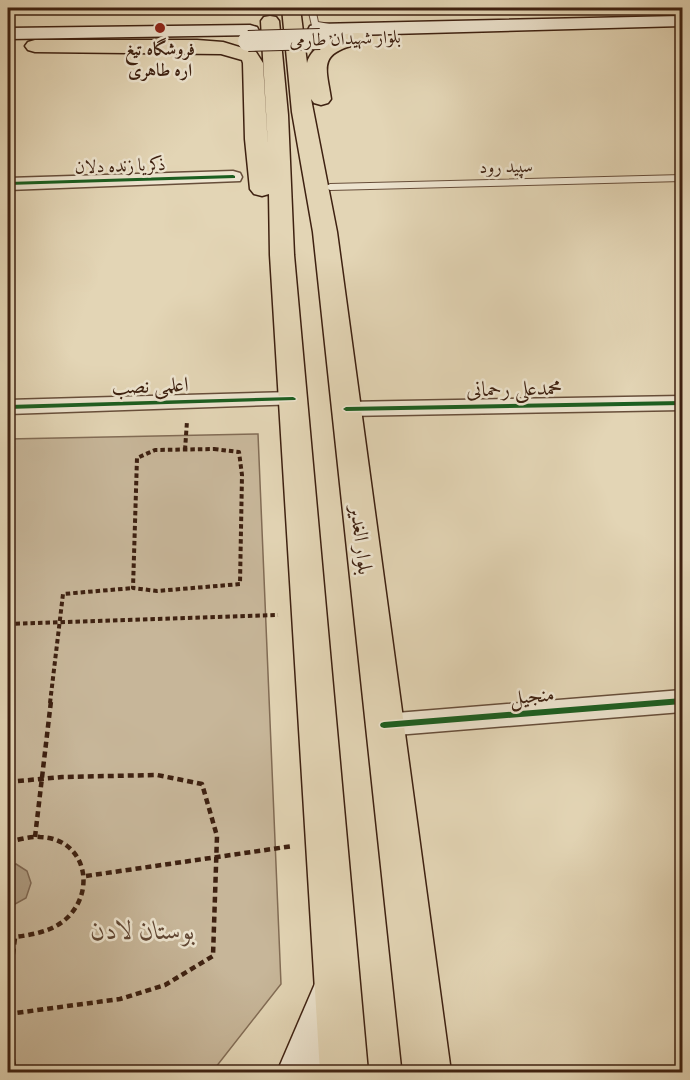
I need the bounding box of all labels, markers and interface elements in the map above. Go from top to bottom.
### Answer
marker: فروشگاه تیغ اره طاهری [153,21,167,35]
street label: بلوار شهیدان طارمی [289,23,401,53]
place label: فروشگاه تیغ اره طاهری [125,35,195,83]
street label: ذکریا زنده دلان [74,150,166,180]
street label: سپید رود [479,152,533,180]
street label: اعلمی نصب [111,368,189,402]
street label: محمدعلی رحمانی [466,372,562,405]
street label: بلوار الغدیر [342,502,382,576]
street label: منجیل [508,678,556,712]
park label: بوستان لادن [91,910,195,949]

